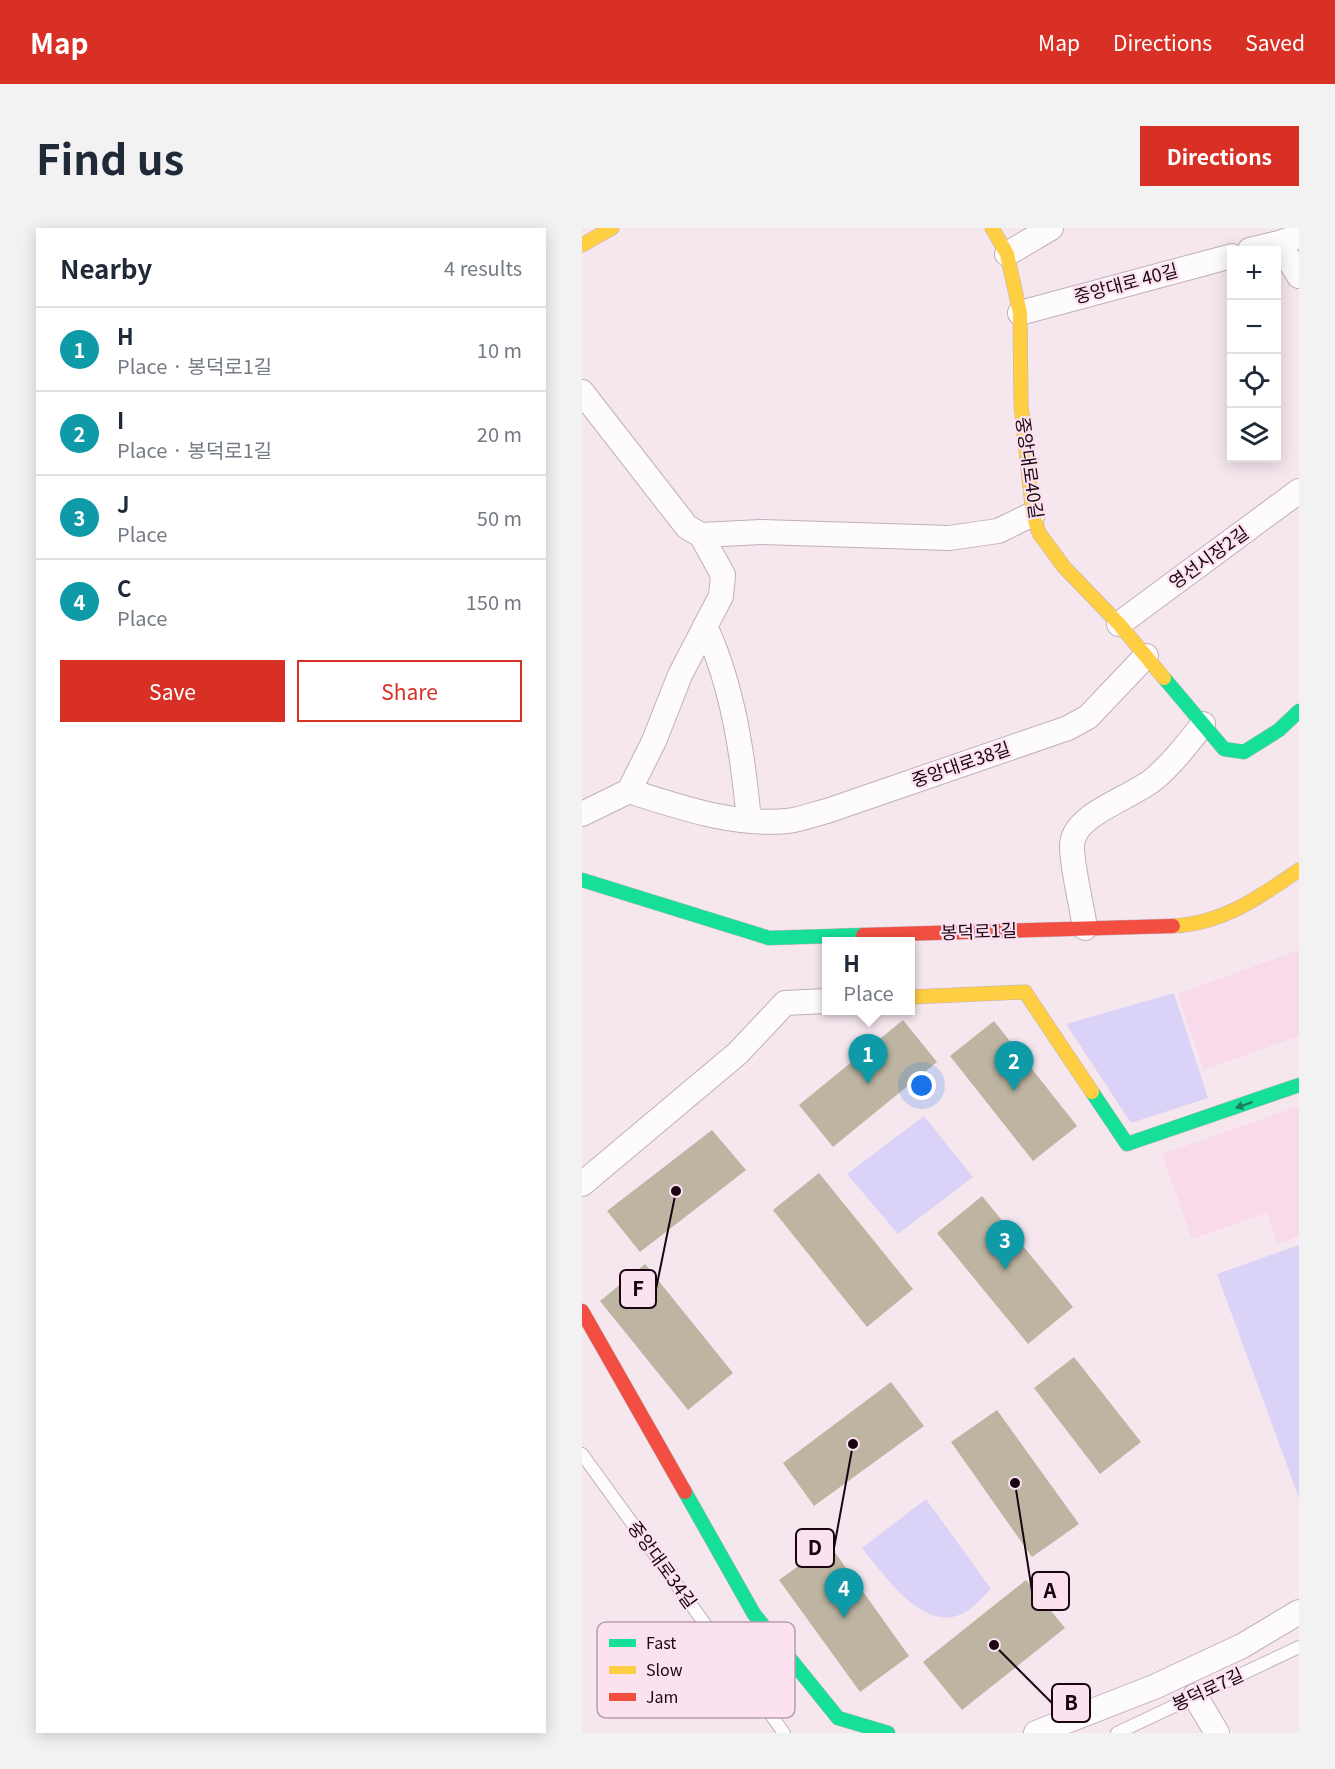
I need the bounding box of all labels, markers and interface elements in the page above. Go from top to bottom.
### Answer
text: Map [30,22,88,62]
text: Map [1038,27,1080,57]
text: Directions [1113,27,1212,57]
text: Saved [1245,27,1305,57]
text: Find us [36,126,184,187]
button: Directions [1140,126,1299,186]
map controls [1227,246,1281,462]
button: + [1227,246,1281,300]
text: Nearby [60,249,152,286]
text: 4 results [444,253,522,282]
street label: 중앙대로 40길 [1071,256,1180,308]
button: − [1227,300,1281,354]
text: H [117,319,134,351]
text: 1 [74,335,85,364]
text: 10 m [477,335,522,364]
text: Place · 봉덕로1길 [117,351,272,380]
button: locate [1227,354,1281,408]
text: I [117,403,124,435]
button: layers [1227,408,1281,462]
street label: 중앙대로40길 [1011,415,1051,520]
text: 2 [74,419,85,448]
text: 20 m [477,419,522,448]
text: Place · 봉덕로1길 [117,435,272,464]
text: J [117,487,130,519]
text: 3 [74,503,85,532]
text: 50 m [477,503,522,532]
text: Place [117,519,167,548]
street label: 영선시장2길 [1163,519,1253,594]
text: C [117,571,131,603]
text: 4 [74,587,85,616]
text: 150 m [466,587,522,616]
text: Place [117,603,167,632]
button: Save [60,660,285,722]
button: Share [297,660,522,722]
street label: 중앙대로38길 [908,734,1013,792]
street label: 봉덕로1길 [940,916,1017,944]
popup [822,937,915,1015]
text: H [843,946,860,978]
text: Place [843,978,894,1007]
pin: 1 [848,1034,888,1084]
pin: 2 [994,1042,1034,1091]
your location [907,1071,936,1100]
one-way arrow [1235,1101,1253,1110]
pin: 3 [986,1220,1024,1270]
callout: F [620,1270,656,1308]
text: F [632,1273,644,1302]
street label: 중앙대로34길 [623,1515,704,1613]
callout: D [796,1529,834,1567]
text: D [808,1532,822,1561]
pin: 4 [824,1568,864,1618]
callout: A [1032,1572,1069,1610]
text: A [1043,1575,1057,1604]
legend [597,1622,795,1718]
text: Fast [646,1630,676,1654]
text: Slow [646,1657,683,1681]
street label: 봉덕로7길 [1167,1660,1247,1716]
text: Jam [646,1684,678,1708]
callout: B [1052,1684,1090,1722]
text: B [1064,1687,1078,1716]

